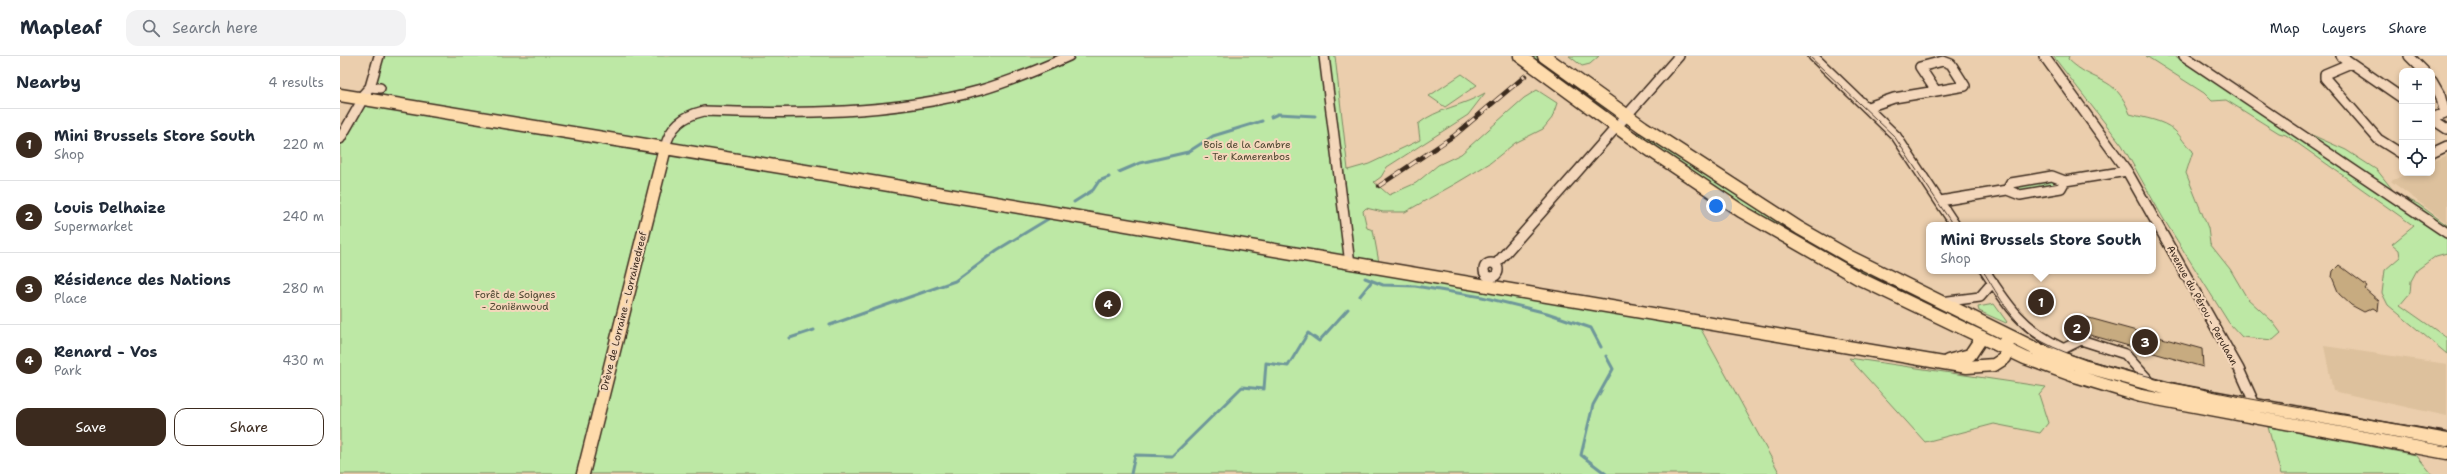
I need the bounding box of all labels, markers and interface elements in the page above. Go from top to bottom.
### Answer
search box [126,10,406,46]
text: Mapleaf [20,15,102,40]
icon: search [140,17,162,39]
text: Search here [172,18,258,38]
text: Map [2270,19,2300,37]
text: Layers [2322,19,2366,37]
text: Share [2388,19,2427,37]
map controls [2399,68,2435,176]
button: + [2399,68,2435,104]
text: Nearby [16,71,81,93]
text: 4 results [268,74,324,91]
button: − [2399,104,2435,140]
text: Mini Brussels Store South [54,126,255,146]
text: 1 [26,136,32,153]
text: 220 m [282,136,324,153]
park label: Bois de la Cambre - Ter Kamerenbos [1203,138,1291,163]
button: locate [2399,140,2435,176]
text: Shop [54,146,84,163]
your location [1706,196,1726,216]
text: Louis Delhaize [54,198,166,218]
text: 2 [24,208,34,225]
text: 240 m [282,208,324,225]
text: Supermarket [54,218,133,235]
popup [1926,222,2156,274]
street label: Drève de Lorraine - Lorrainedreef [597,230,650,392]
text: Mini Brussels Store South [1940,230,2142,250]
street label: Avenue du Pérou - Perulaan [2164,243,2241,368]
text: Shop [1940,250,1971,267]
text: Résidence des Nations [54,270,231,290]
text: 3 [24,280,34,297]
text: 280 m [282,280,324,297]
pin: 1 [2028,287,2054,317]
park label: Forêt de Soignes - Zoniënwoud [475,288,555,313]
pin: 4 [1095,289,1121,319]
text: Place [54,290,87,307]
pin: 2 [2064,313,2090,343]
pin: 3 [2132,327,2158,357]
text: Renard - Vos [54,342,157,362]
text: 4 [24,352,34,369]
text: 430 m [282,352,324,369]
text: Park [54,362,82,379]
button: Save [16,408,166,446]
button: Share [174,408,324,446]

